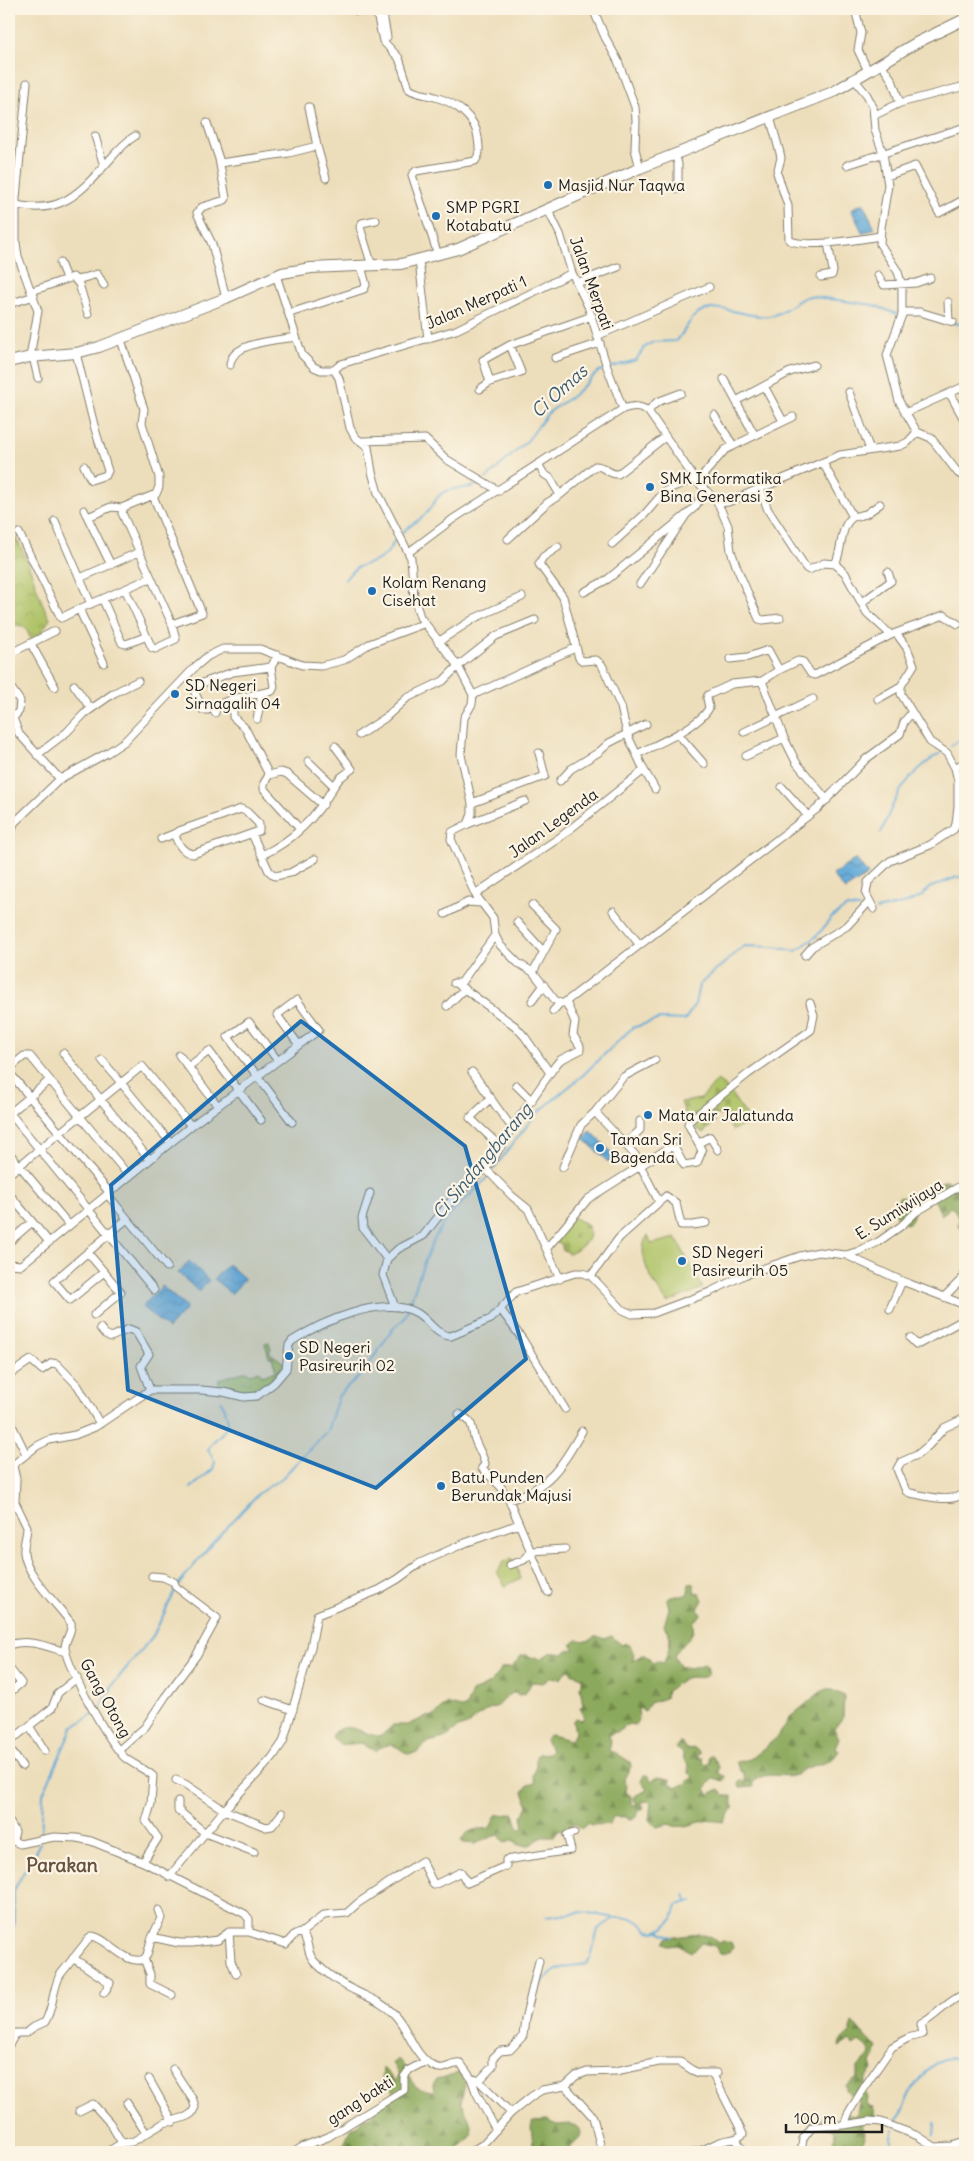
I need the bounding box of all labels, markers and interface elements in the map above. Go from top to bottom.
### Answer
place label: Masjid Nur Taqwa [558,175,685,195]
marker: Masjid Nur Taqwa [542,179,554,191]
place label: SMP PGRI Kotabatu [446,197,520,235]
marker: SMP PGRI Kotabatu [430,210,442,222]
street label: Jalan Merpati [566,233,618,333]
street label: Jalan Merpati 1 [422,271,530,333]
water label: Ci Omas [526,358,593,422]
place label: SMK Informatika Bina Generasi 3 [660,468,782,506]
marker: SMK Informatika Bina Generasi 3 [644,481,656,493]
place label: Kolam Renang Cisehat [382,572,486,610]
marker: Kolam Renang Cisehat [366,585,378,597]
place label: SD Negeri Sirnagalih 04 [185,675,280,713]
marker: SD Negeri Sirnagalih 04 [169,688,181,700]
street label: Jalan Legenda [505,784,601,862]
water label: Ci Sindangbarang [427,1097,538,1224]
place label: Mata air Jalatunda [658,1105,794,1125]
marker: Mata air Jalatunda [642,1109,654,1121]
place label: Taman Sri Bagenda [610,1129,682,1167]
marker: Taman Sri Bagenda [594,1142,606,1154]
street label: E. Sumiwijaya [852,1174,946,1244]
place label: SD Negeri Pasireurih 05 [692,1242,788,1280]
marker: SD Negeri Pasireurih 05 [676,1255,688,1267]
place label: SD Negeri Pasireurih 02 [299,1337,395,1375]
marker: SD Negeri Pasireurih 02 [283,1350,295,1362]
place label: Batu Punden Berundak Majusi [451,1467,572,1505]
marker: Batu Punden Berundak Majusi [435,1480,447,1492]
street label: Gang Otong [76,1655,136,1741]
district label: Parakan [26,1853,98,1877]
street label: gang bakti [323,2071,397,2129]
scale bar [786,2101,883,2133]
text: 100 m [794,2109,836,2128]

